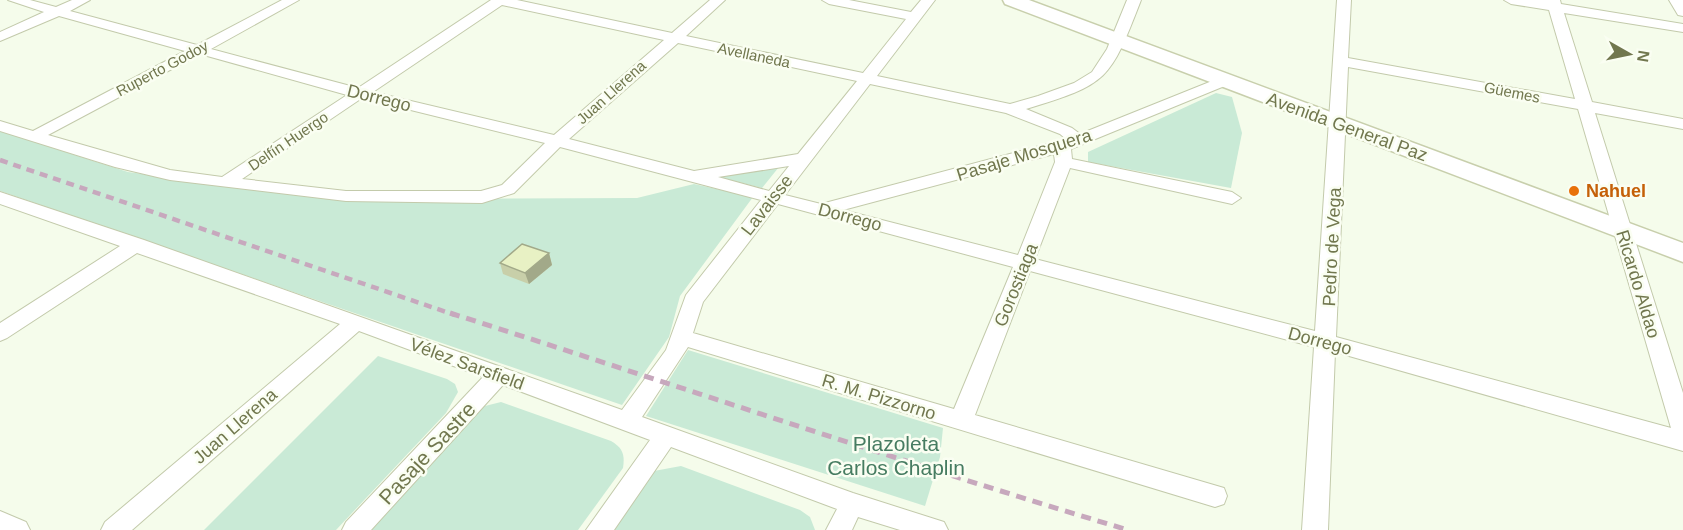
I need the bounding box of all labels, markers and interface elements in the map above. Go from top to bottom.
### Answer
north arrow [1599,24,1659,84]
street label: Ruperto Godoy [113,36,211,99]
street label: Avellaneda [716,39,793,71]
text: N [1634,49,1653,63]
street label: Juan Llerena [573,56,649,127]
street label: Güemes [1483,78,1541,106]
street label: Dorrego [345,80,413,116]
street label: Avenida General Paz [1264,89,1430,165]
street label: Delfín Huergo [245,108,331,174]
street label: Pasaje Mosquera [954,125,1095,185]
street label: Lavaisse [737,171,797,239]
place label: Nahuel [1586,181,1646,201]
marker: Nahuel [1567,184,1581,198]
street label: Pedro de Vega [1319,186,1345,307]
street label: Dorrego [816,199,884,235]
street label: Ricardo Aldao [1612,227,1664,341]
street label: Gorostiaga [990,240,1042,330]
street label: Dorrego [1286,323,1354,359]
street label: Vélez Sarsfield [407,334,527,394]
street label: R. M. Pizzorno [820,370,938,424]
street label: Juan Llerena [189,384,282,468]
street label: Pasaje Sastre [374,397,480,509]
park label: Plazoleta Carlos Chaplin [827,432,965,479]

